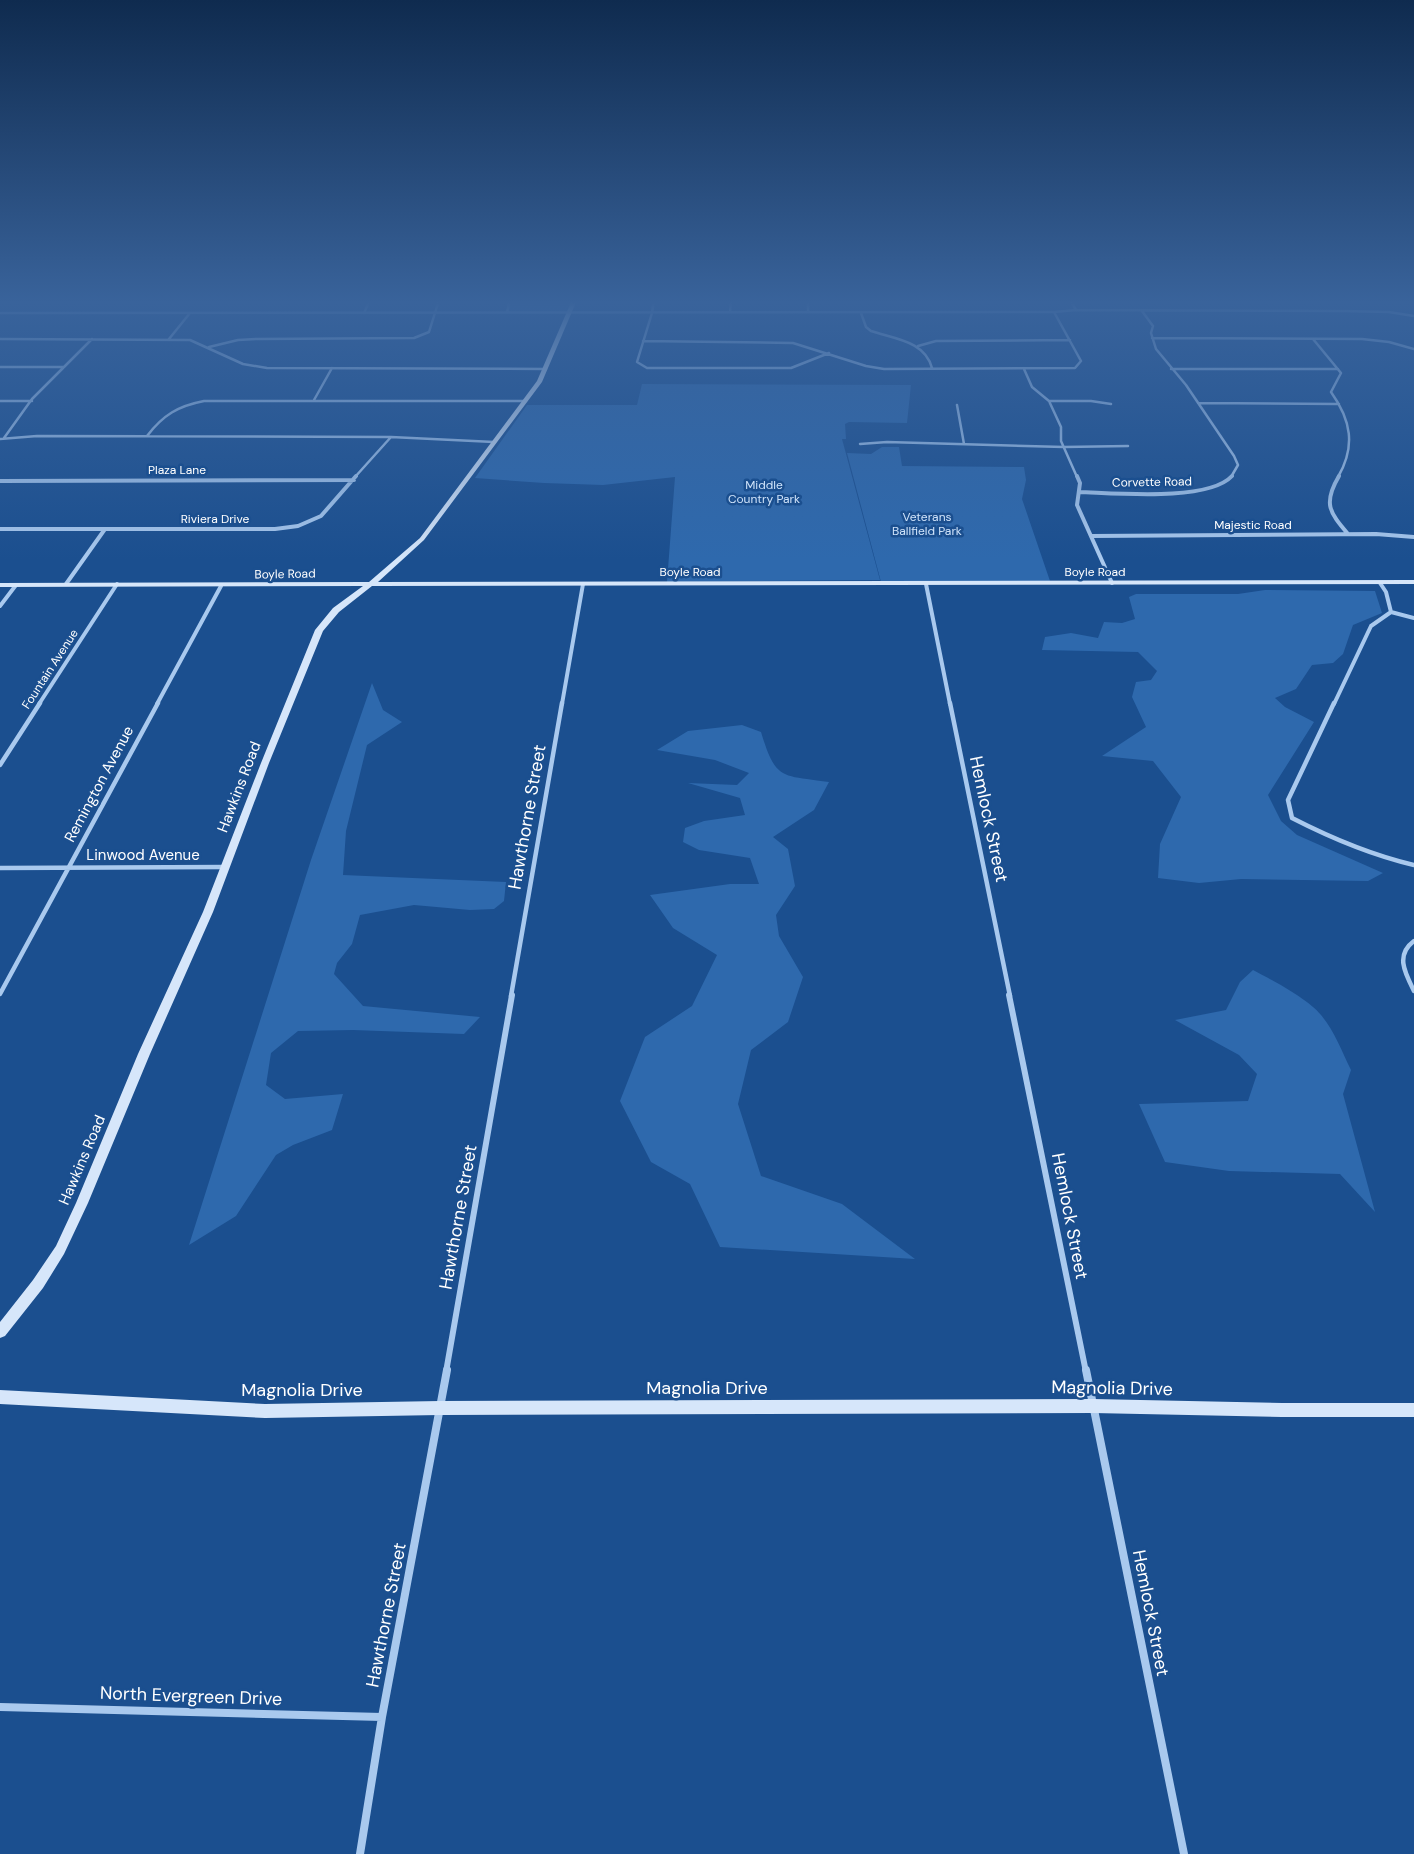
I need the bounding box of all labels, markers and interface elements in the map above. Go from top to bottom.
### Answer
street label: Plaza Lane [148,462,206,478]
street label: Corvette Road [1112,473,1192,491]
park label: Middle Country Park [728,477,800,507]
park label: Veterans Ballfield Park [892,509,962,539]
street label: Riviera Drive [181,511,249,527]
street label: Majestic Road [1214,517,1292,533]
street label: Boyle Road [659,564,721,580]
street label: Boyle Road [1064,564,1126,580]
street label: Boyle Road [254,565,316,583]
street label: Fountain Avenue [18,626,82,712]
street label: Remington Avenue [60,722,138,846]
street label: Hawkins Road [212,739,266,835]
street label: Hawthorne Street [502,743,552,891]
street label: Hemlock Street [964,754,1014,884]
street label: Linwood Avenue [86,845,200,865]
street label: Hawkins Road [54,1112,110,1208]
street label: Hawthorne Street [433,1143,483,1291]
street label: Hemlock Street [1046,1151,1094,1281]
street label: Magnolia Drive [1051,1375,1173,1401]
street label: Magnolia Drive [646,1376,768,1400]
street label: Magnolia Drive [241,1378,363,1402]
street label: Hawthorne Street [360,1541,412,1689]
street label: Hemlock Street [1127,1548,1175,1678]
street label: North Evergreen Drive [99,1681,283,1711]

